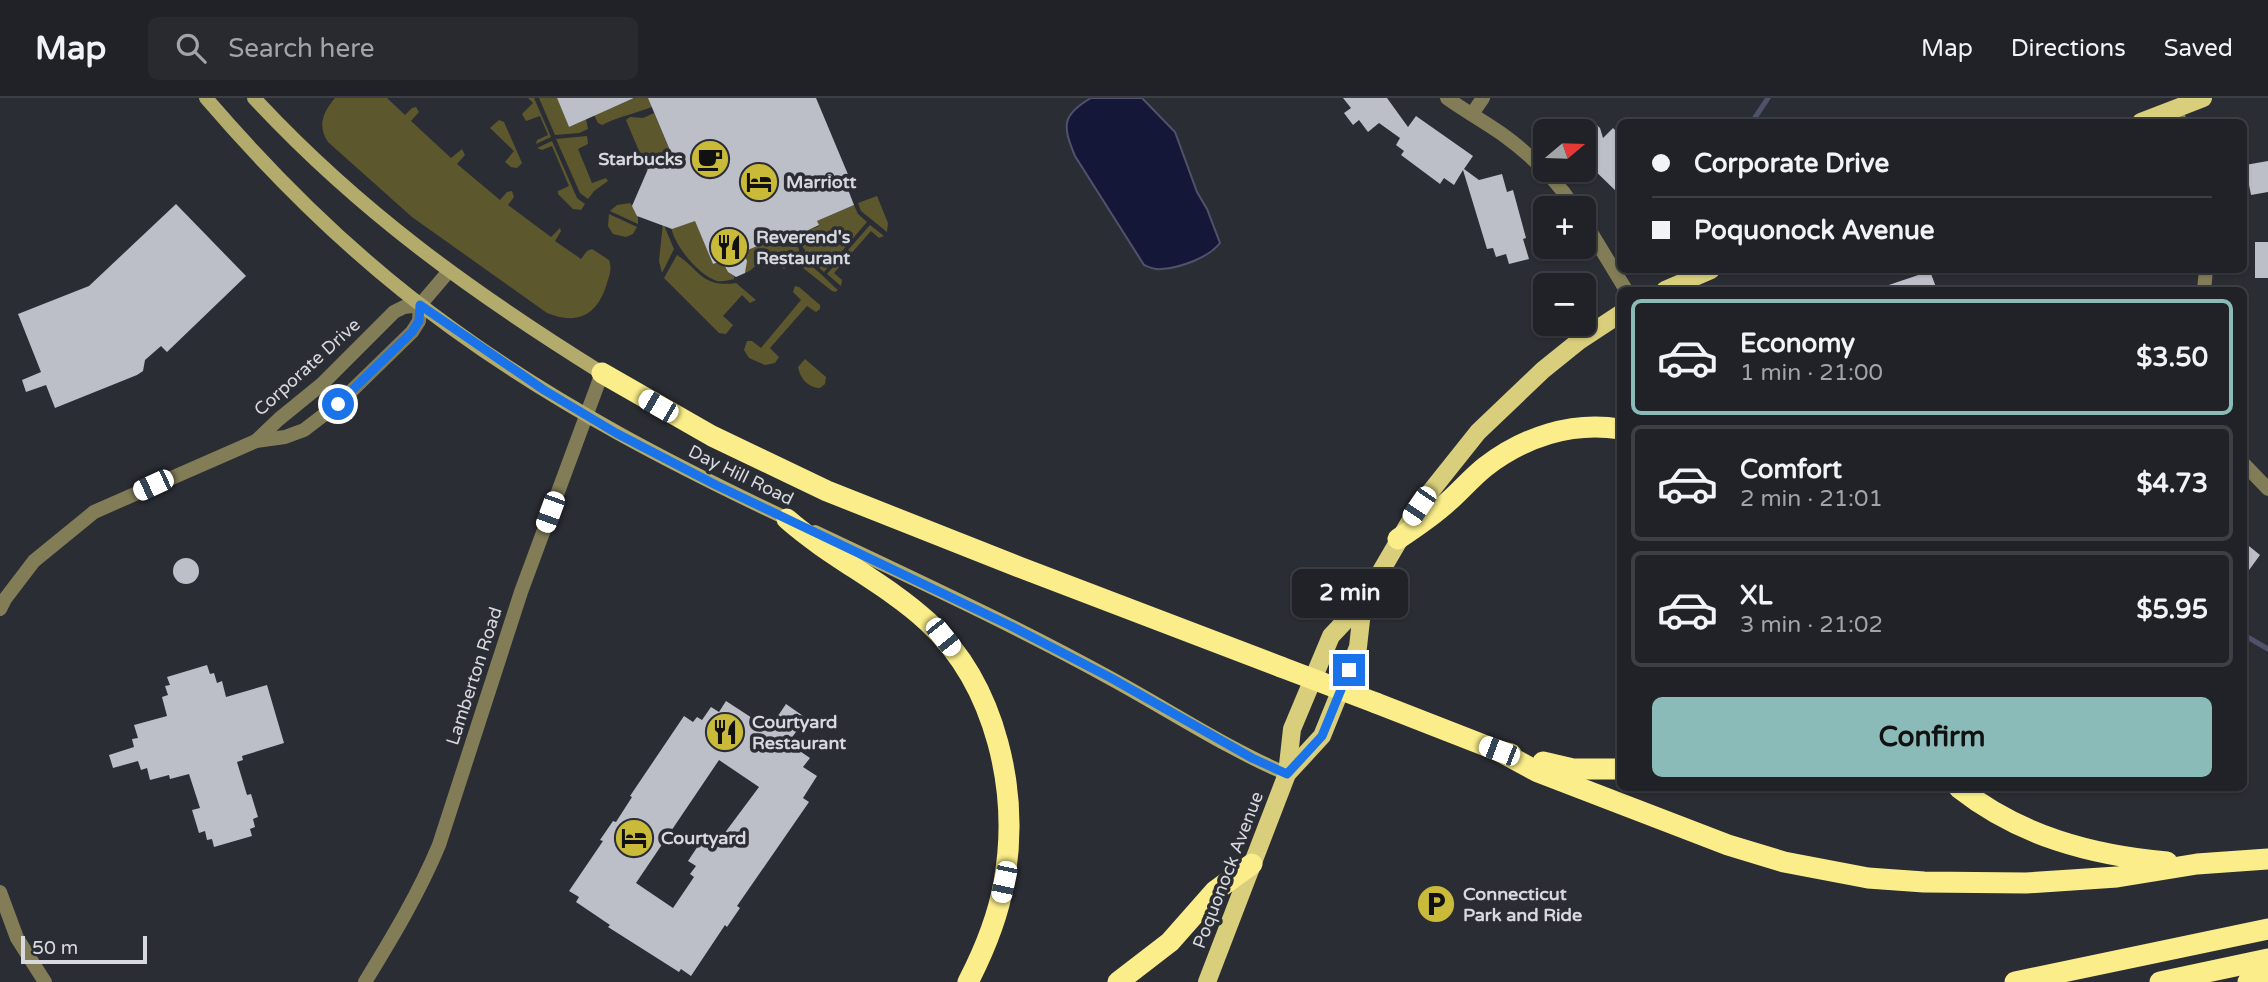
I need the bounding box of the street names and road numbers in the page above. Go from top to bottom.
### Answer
street label: Corporate Drive [249,314,365,420]
street label: Day Hill Road [685,440,797,510]
street label: Lamberton Road [441,604,507,748]
street label: Poquonock Avenue [1188,788,1268,952]

